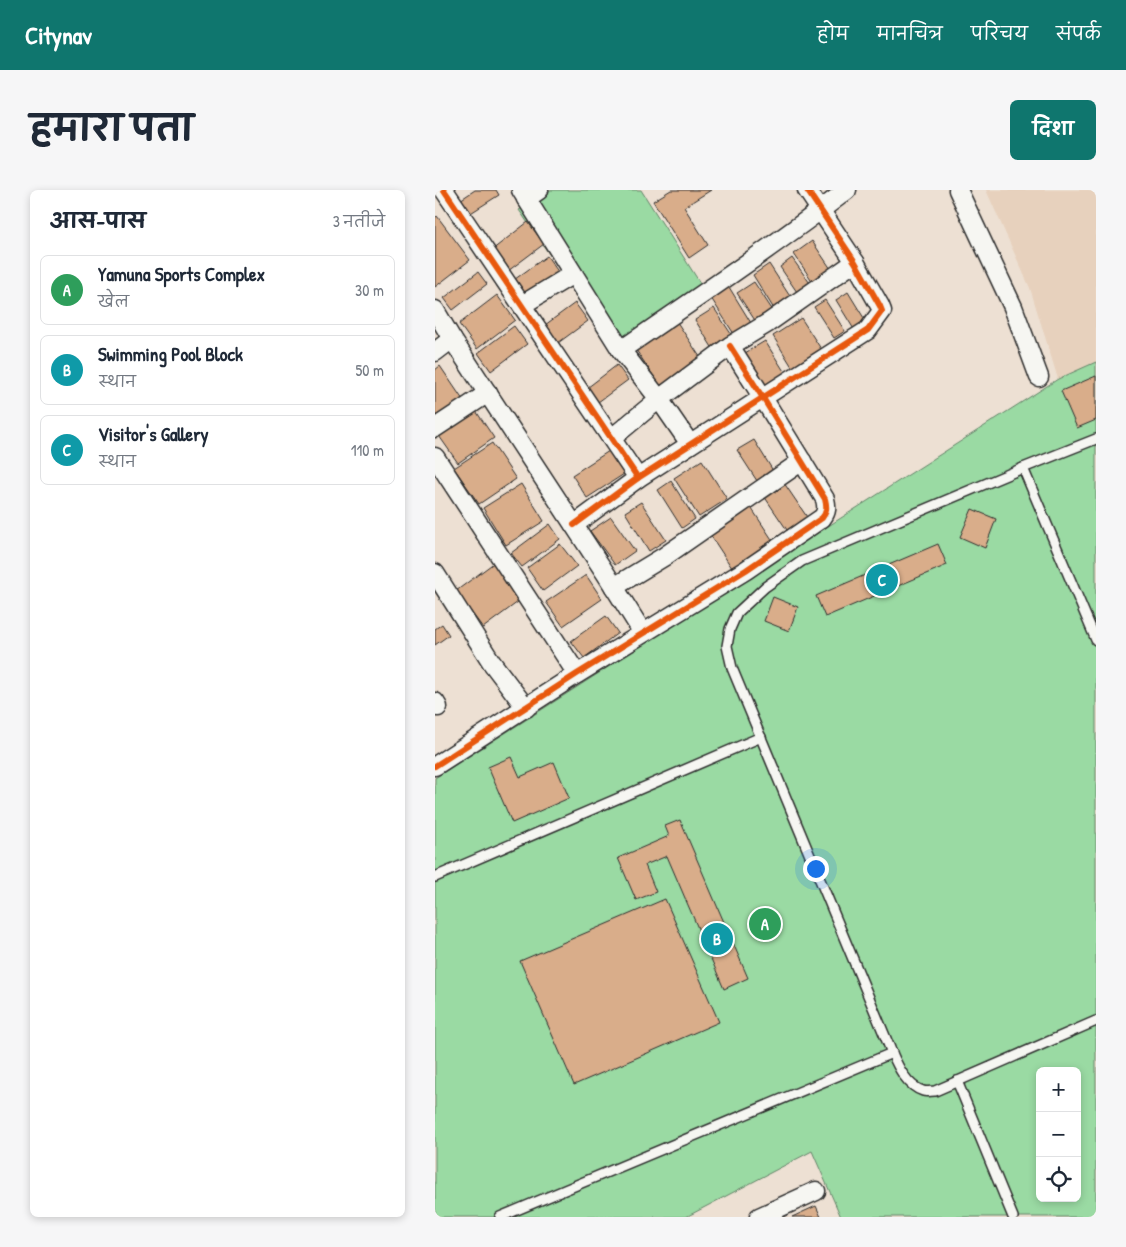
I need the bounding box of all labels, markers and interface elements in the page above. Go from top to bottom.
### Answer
text: Citynav [25,19,92,51]
text: होम [817,21,849,46]
text: मानचित्र [877,21,943,46]
text: परिचय [971,21,1028,46]
text: संपर्क [1056,21,1101,46]
button: दिशा [1010,100,1096,160]
text: हमारा पता [30,104,194,151]
text: आस-पास [50,206,146,235]
text: 3 नतीजे [333,210,385,232]
text: Yamuna Sports Complex [98,261,265,287]
text: A [63,279,71,301]
text: 30 m [355,279,384,301]
text: खेल [98,290,129,312]
text: Swimming Pool Block [98,341,243,367]
text: B [63,359,71,381]
text: 50 m [356,359,384,381]
text: स्थान [98,370,136,392]
text: Visitor's Gallery [98,421,209,447]
text: C [63,439,71,461]
text: 110 m [351,439,384,461]
text: स्थान [98,450,136,472]
pin: C [866,561,898,599]
your location [803,856,829,882]
pin: A [749,905,781,943]
pin: B [701,920,733,958]
map controls [1036,1067,1081,1202]
button: + [1036,1067,1081,1112]
button: − [1036,1112,1081,1157]
button: locate [1036,1157,1081,1202]

